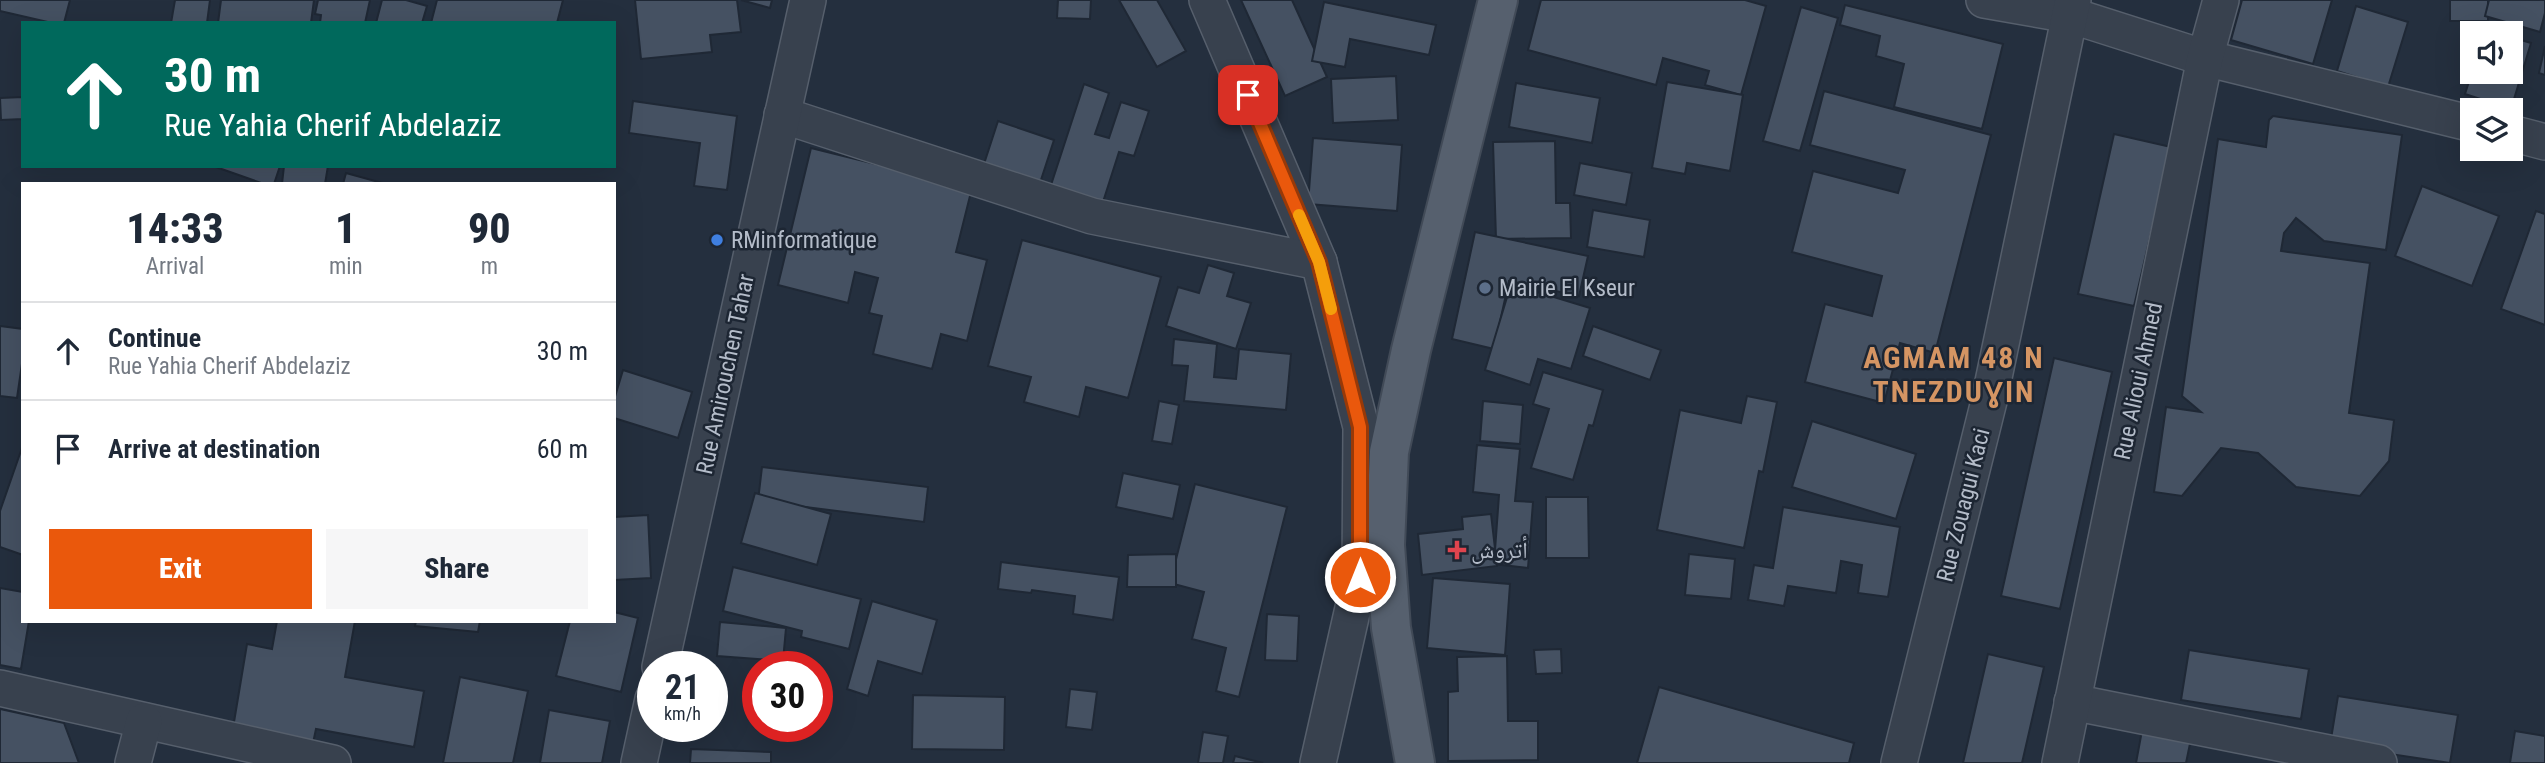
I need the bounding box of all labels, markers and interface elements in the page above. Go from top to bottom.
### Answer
map controls [2460,21,2523,161]
button: sound [2460,21,2523,84]
text: 30 m [164,47,261,104]
icon: ahead [49,49,140,140]
pin [1218,65,1278,125]
icon: arrive [1229,76,1267,114]
button: layers [2460,98,2523,161]
text: Rue Yahia Cherif Abdelaziz [164,106,502,144]
text: 14:33 [126,204,224,253]
text: 1 [335,204,356,253]
text: 90 [468,204,511,253]
place label: RMinformatique [731,227,877,254]
marker: RMinformatique [709,232,725,248]
text: Arrival [146,253,204,280]
text: min [329,253,363,280]
text: m [481,253,498,280]
street label: Rue Amirouchen Tahar [691,272,760,477]
place label: Mairie El Kseur [1499,275,1635,302]
marker: Mairie El Kseur [1477,280,1493,296]
street label: Rue Alioui Ahmed [2109,300,2168,462]
text: Continue [108,323,201,353]
icon: ahead [49,332,87,370]
text: 30 m [537,336,588,366]
district label: AGMAM 48 N TNEZDUƔIN [1863,340,2045,409]
text: Rue Yahia Cherif Abdelaziz [108,353,351,380]
street label: Rue Zouagui Kaci [1931,426,1996,585]
icon: arrive [49,430,87,468]
text: Arrive at destination [108,434,320,464]
text: 60 m [537,434,588,464]
button: Exit [49,529,312,609]
button: Share [326,529,588,609]
place label: أتروش [1471,536,1528,564]
position arrow [1323,540,1397,614]
marker: أتروش [1449,542,1465,558]
speed limit sign: 30 [742,651,833,742]
text: 21 [665,667,700,708]
text: km/h [664,703,701,724]

